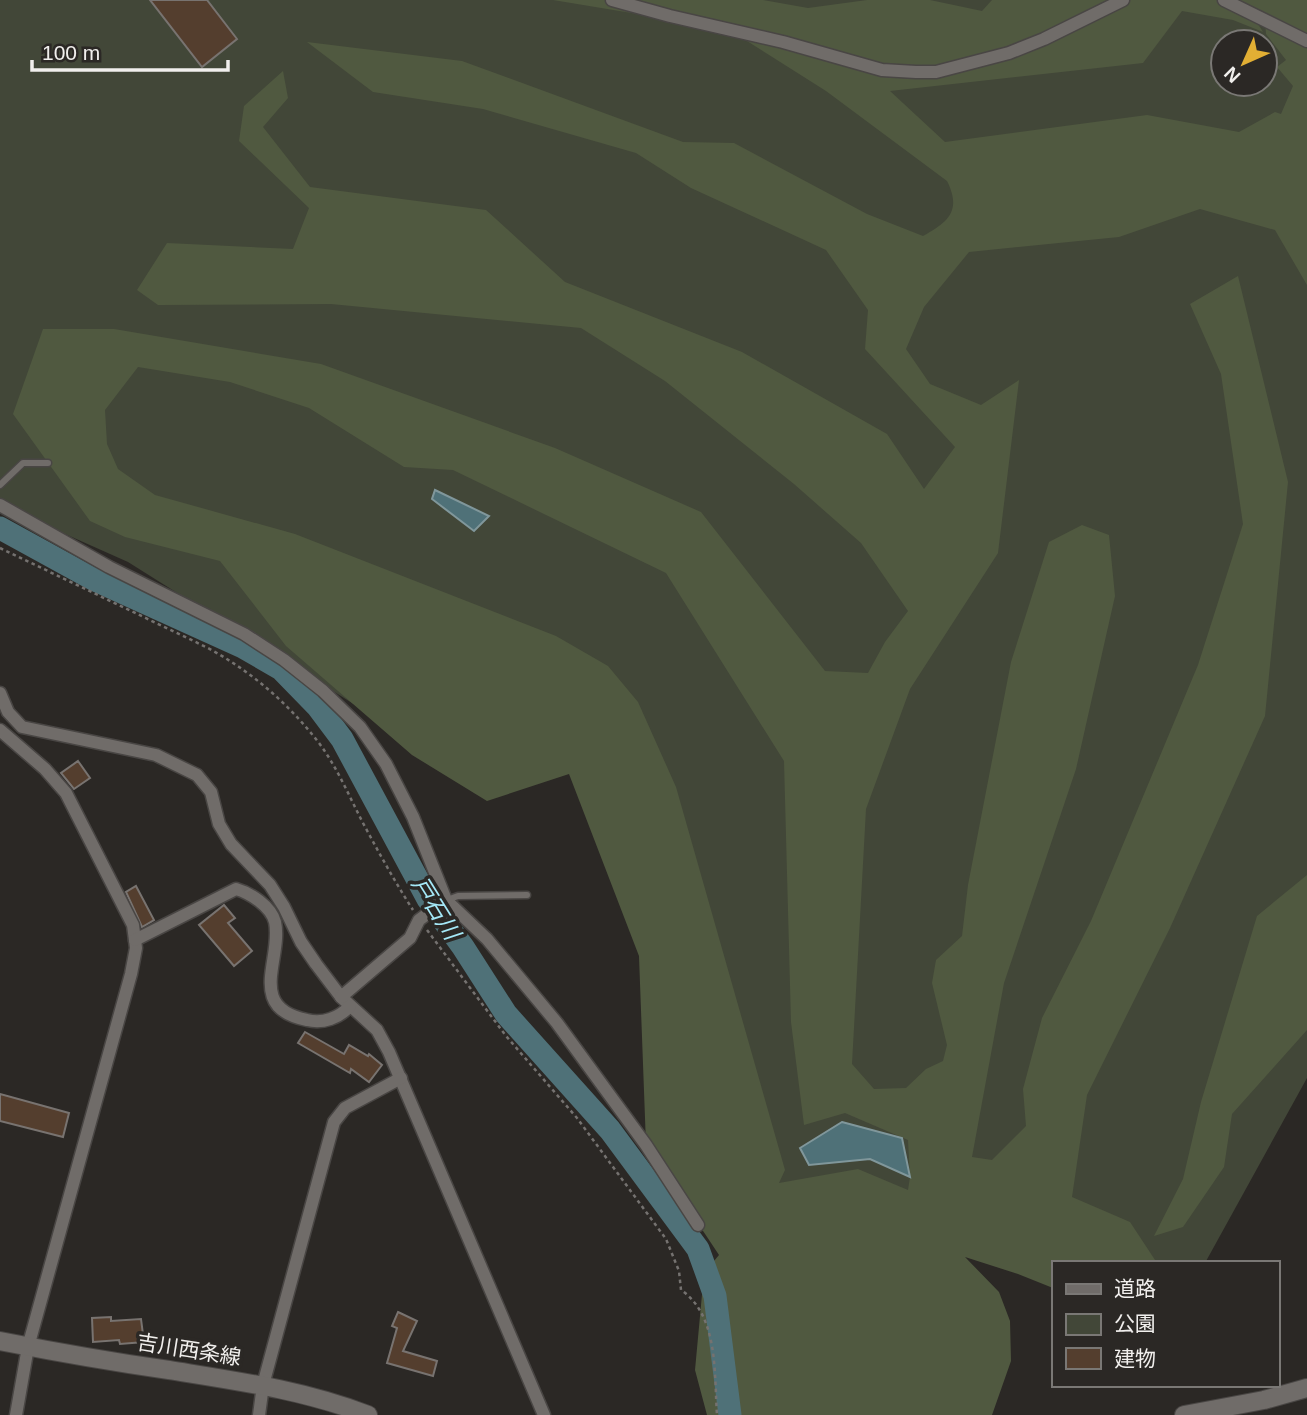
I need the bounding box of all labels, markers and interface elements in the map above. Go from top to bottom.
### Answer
scale bar [32,28,228,72]
north arrow [1209,28,1279,98]
text: 100 m [42,41,100,64]
text: N [1220,62,1245,87]
water label: 戸石川 [407,872,467,947]
legend [1052,1261,1279,1387]
text: 道路 [1114,1277,1156,1300]
text: 公園 [1114,1312,1156,1335]
street label: 吉川西条線 [135,1330,243,1369]
text: 建物 [1114,1347,1156,1370]

